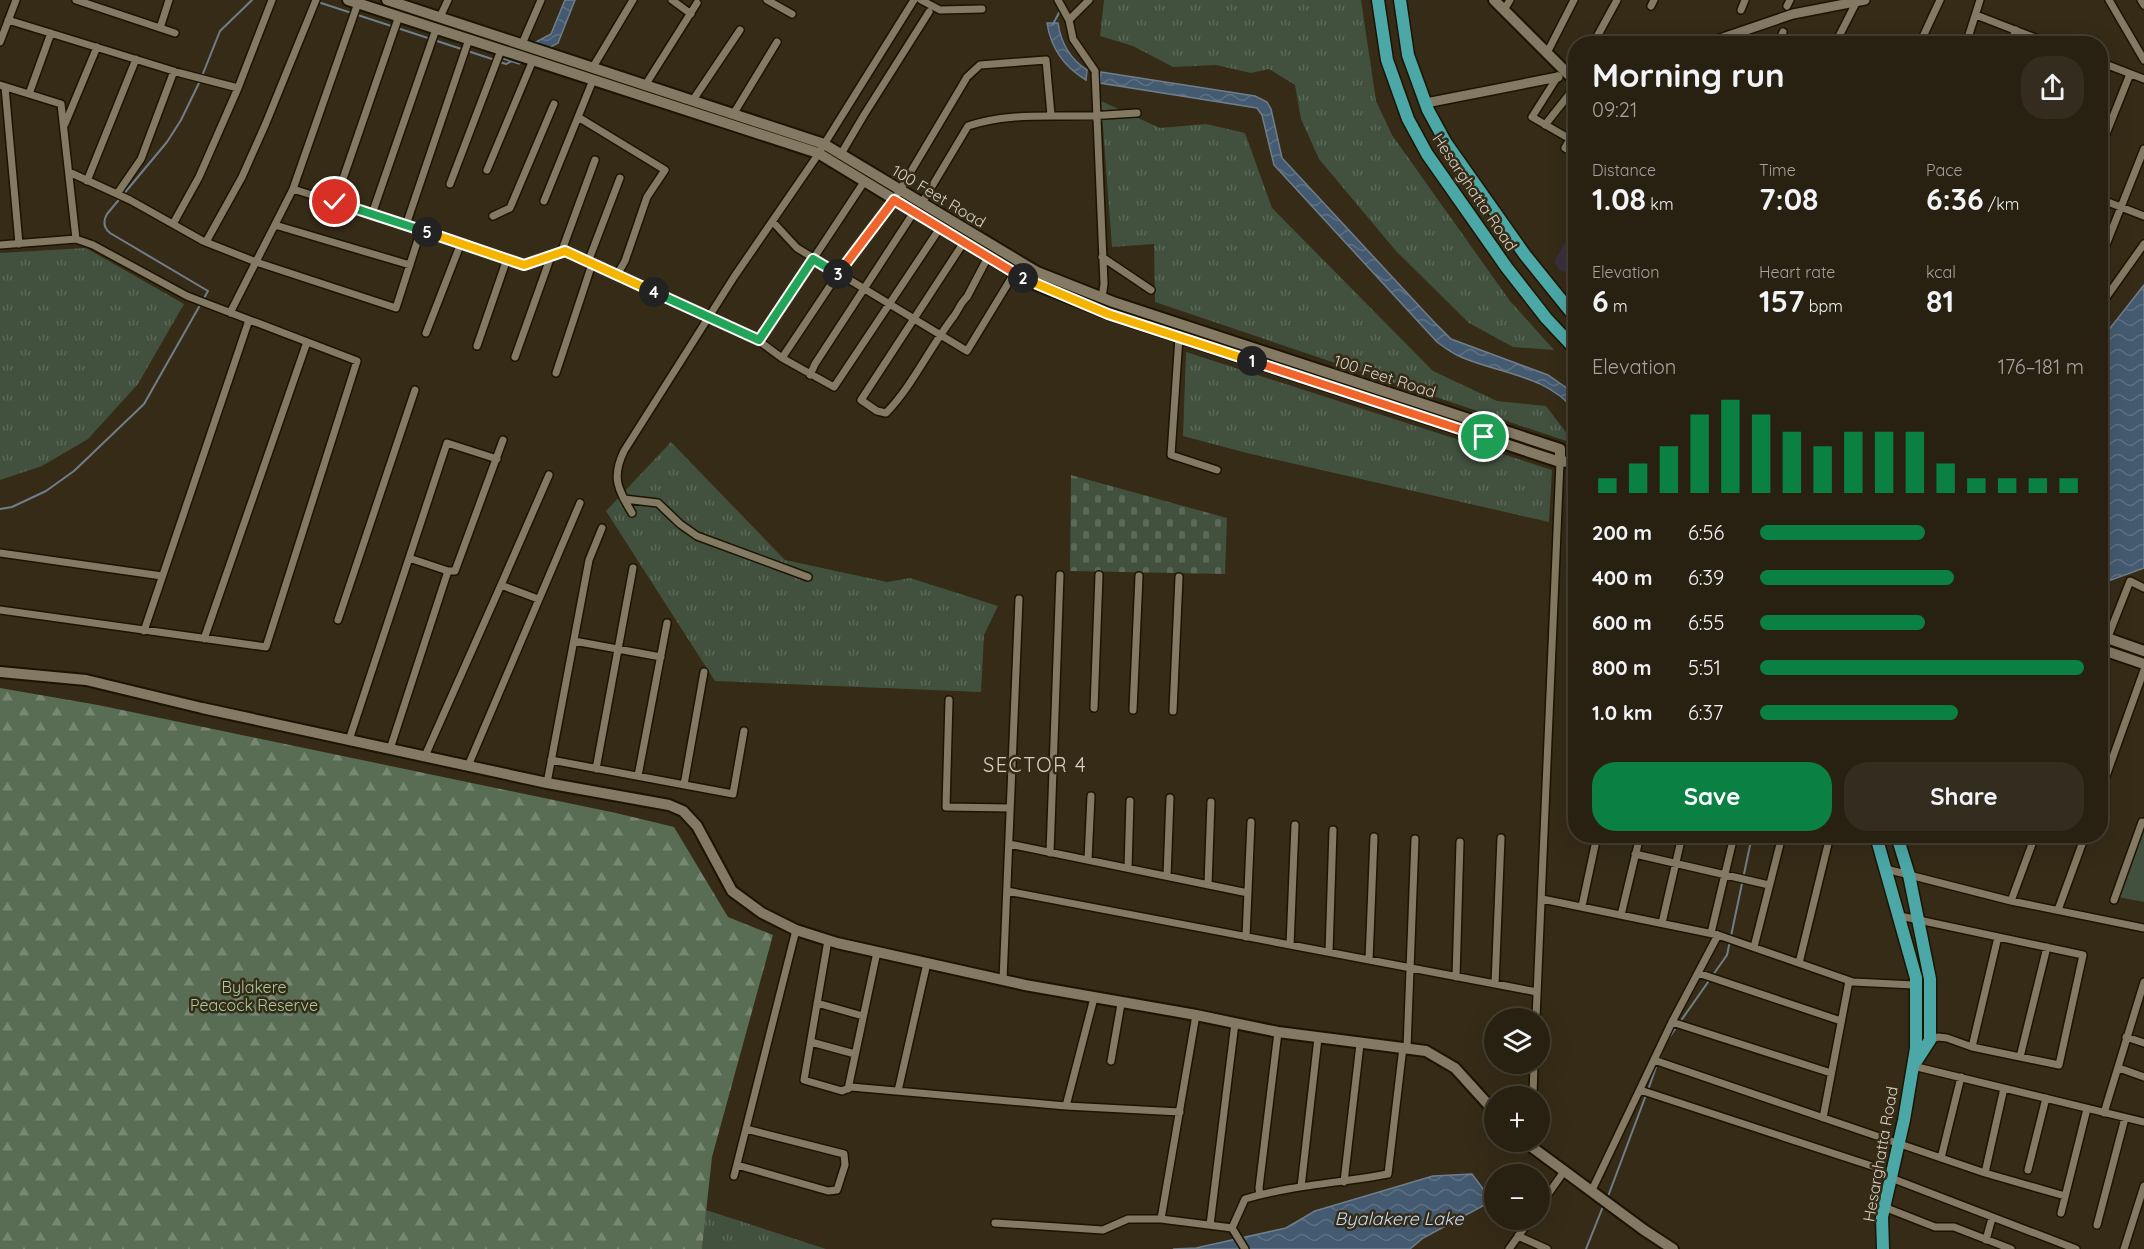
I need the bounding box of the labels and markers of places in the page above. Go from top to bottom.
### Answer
pin [309,176,360,227]
pin: 5 [412,217,442,247]
pin: 3 [823,259,853,289]
pin: 2 [1008,263,1038,293]
pin: 4 [639,277,669,307]
pin: 1 [1237,346,1267,376]
pin [1458,411,1509,462]

